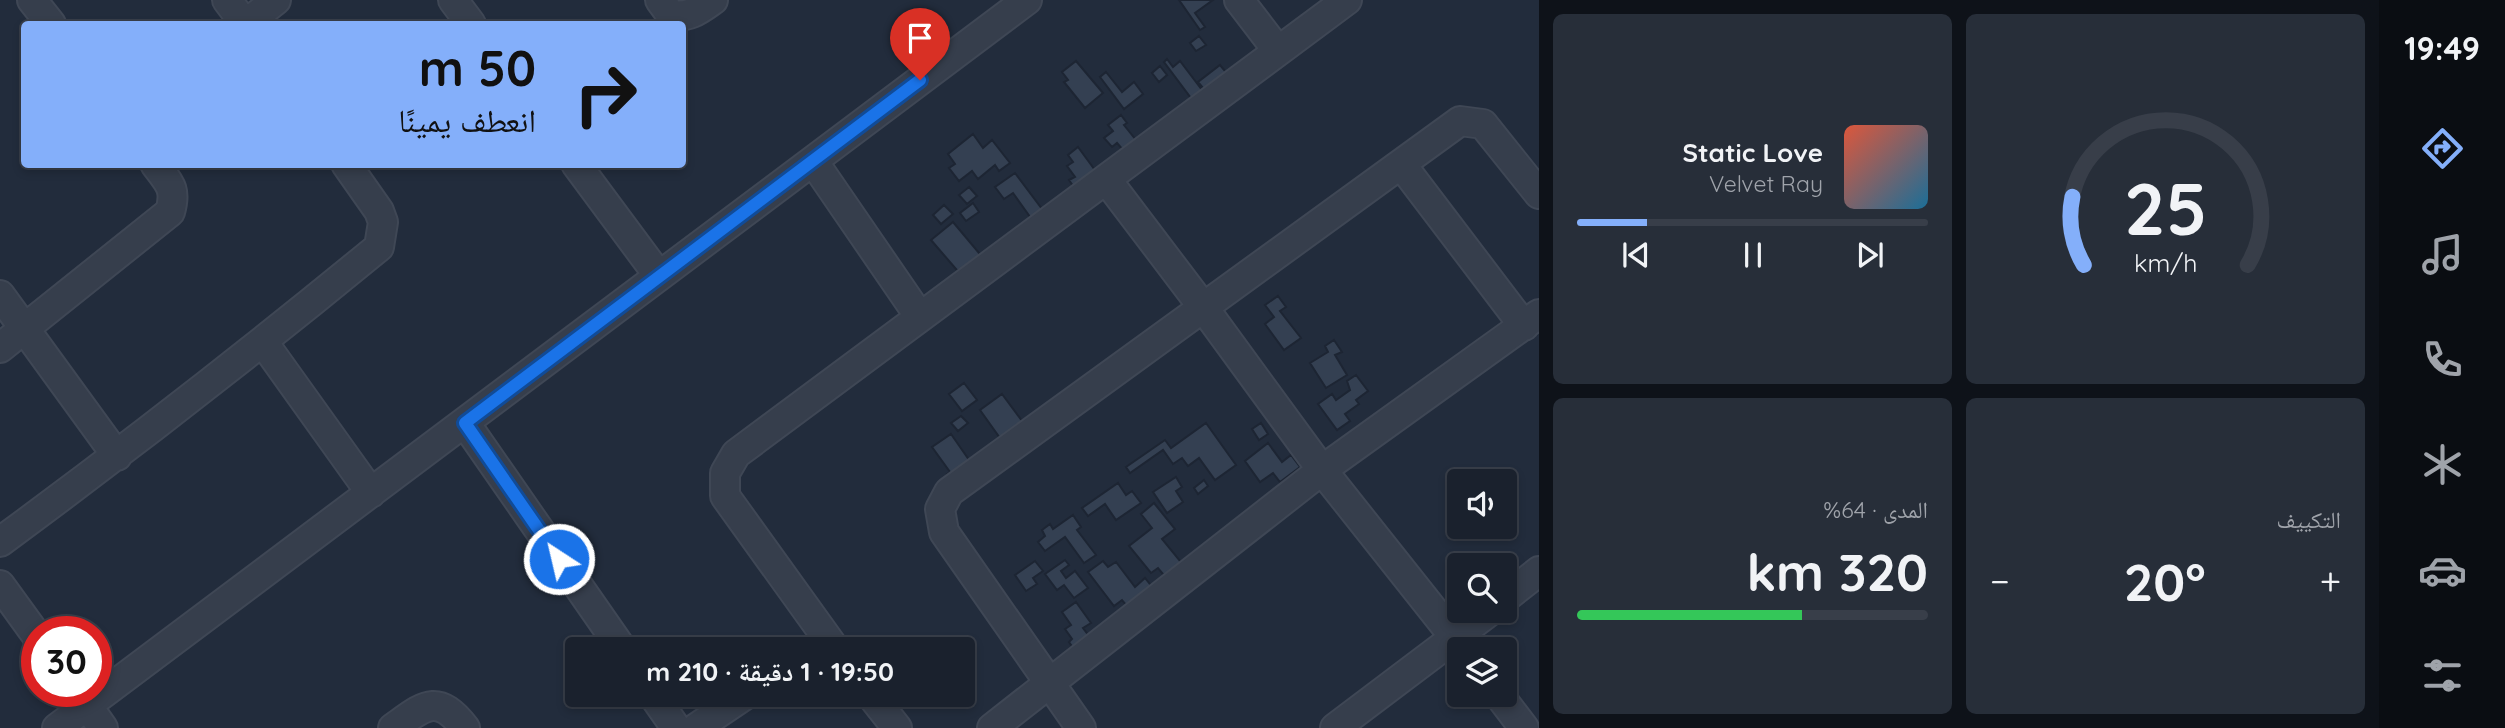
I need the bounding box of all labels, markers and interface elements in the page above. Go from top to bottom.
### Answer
pin [890,8,950,80]
icon: arrive [901,19,939,57]
text: 19:49 [2404,28,2480,68]
text: 50 m [419,37,536,98]
icon: right [560,49,651,140]
text: انعطف يمينًا [398,100,536,140]
icon: directions [2418,124,2467,173]
text: Static Love [1682,136,1823,169]
text: 25 [2124,163,2207,254]
text: Velvet Ray [1709,169,1823,198]
icon: music [2418,230,2467,279]
icon: previous [1617,236,1655,274]
icon: pause [1734,236,1772,274]
icon: next [1851,236,1889,274]
text: km/h [2134,247,2197,278]
icon: phone [2418,335,2467,384]
icon: climate [2418,440,2467,489]
map controls [1447,469,1517,707]
button: sound [1447,469,1517,539]
text: المدى · 64% [1823,495,1928,524]
text: التكييف [2276,505,2341,534]
position arrow [522,522,596,596]
text: 320 km [1746,539,1928,604]
icon: car [2418,546,2467,595]
text: 20° [2124,549,2206,614]
button: search [1447,553,1517,623]
text: − [1990,557,2010,605]
text: + [2320,557,2341,605]
speed limit sign: 30 [21,616,112,707]
button: layers [1447,637,1517,707]
icon: filters [2418,651,2467,700]
text: 19:50 · 1 دقيقة · 210 m [646,655,894,688]

